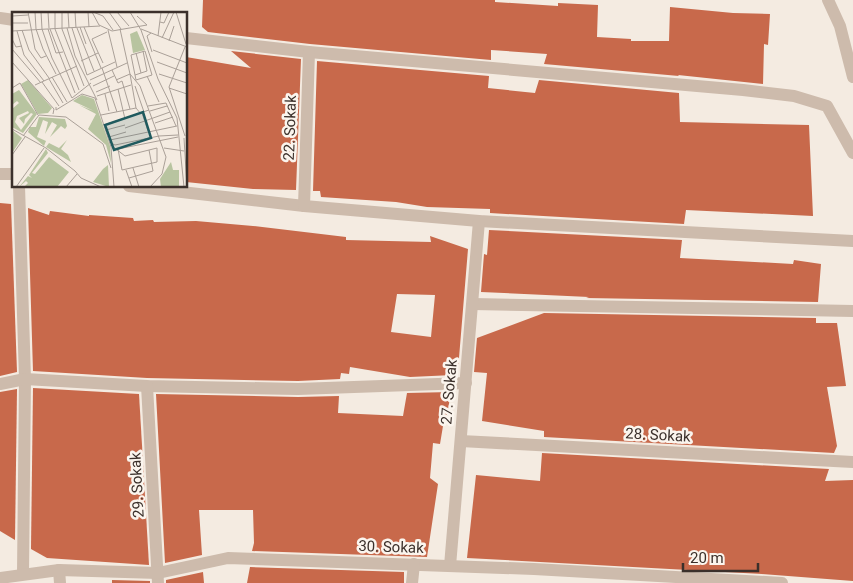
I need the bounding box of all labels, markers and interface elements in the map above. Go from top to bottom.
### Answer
inset map [12,12,188,188]
street label: 22. Sokak [280,95,300,161]
street label: 27. Sokak [437,358,461,425]
street label: 28. Sokak [625,424,691,446]
street label: 29. Sokak [126,452,148,518]
street label: 30. Sokak [358,537,424,557]
scale bar [683,540,758,572]
text: 20 m [690,549,724,567]

